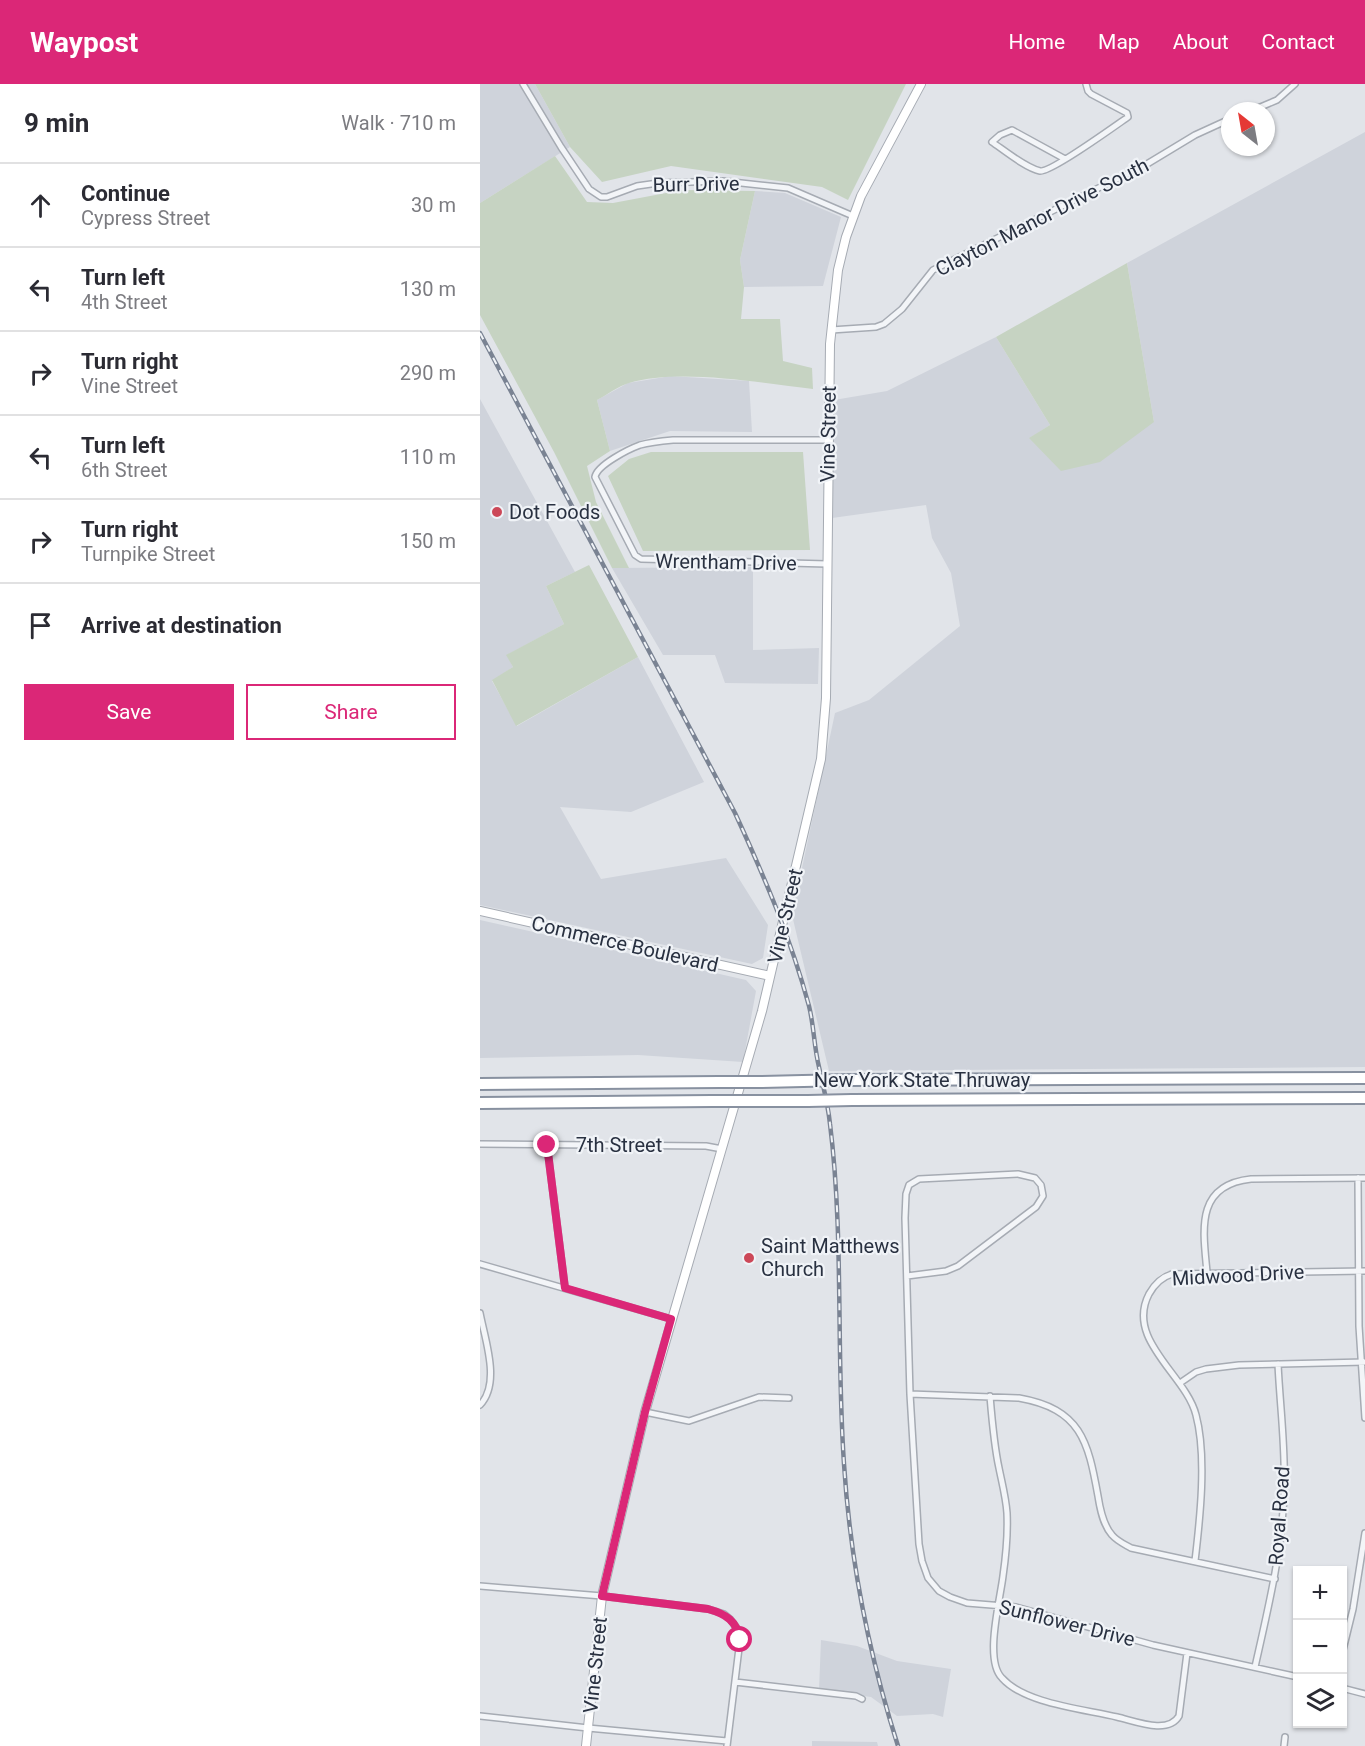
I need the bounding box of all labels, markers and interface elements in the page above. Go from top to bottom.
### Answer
text: Waypost [30,26,138,59]
text: Home [1009,30,1065,54]
text: Map [1098,30,1140,54]
text: About [1173,30,1229,54]
text: Contact [1262,30,1335,54]
north arrow [1221,102,1275,156]
text: 9 min [24,108,89,138]
text: Walk · 710 m [341,111,456,135]
street label: Clayton Manor Drive South [931,153,1153,281]
street label: Burr Drive [652,171,740,197]
text: Continue [81,181,170,206]
icon: ahead [24,189,57,222]
text: 30 m [411,193,456,217]
text: Cypress Street [81,206,210,230]
text: Turn left [81,265,165,290]
icon: left [24,273,57,306]
text: 130 m [400,277,456,301]
text: 4th Street [81,290,168,314]
text: Turn right [81,349,178,374]
icon: right [24,357,57,390]
text: 290 m [400,361,456,385]
text: Vine Street [81,374,178,398]
street label: Vine Street [815,385,841,483]
text: Turn left [81,433,165,458]
icon: left [24,441,57,474]
text: 110 m [400,445,456,469]
text: 6th Street [81,458,168,482]
place label: Dot Foods [509,500,600,524]
marker: Dot Foods [490,505,504,519]
text: Turn right [81,517,178,542]
icon: right [24,525,57,558]
text: 150 m [400,529,456,553]
text: Turnpike Street [81,542,215,566]
street label: Wrentham Drive [655,549,797,575]
icon: arrive [24,609,57,642]
text: Arrive at destination [81,613,282,638]
button: Save [24,684,234,740]
button: Share [246,684,456,740]
street label: Vine Street [762,866,808,966]
street label: Commerce Boulevard [529,911,721,977]
street label: New York State Thruway [814,1068,1031,1092]
route end [533,1131,559,1157]
street label: 7th Street [576,1133,662,1157]
place label: Saint Matthews Church [761,1234,900,1281]
marker: Saint Matthews Church [742,1251,756,1265]
street label: Midwood Drive [1171,1260,1305,1290]
street label: Royal Road [1264,1466,1294,1566]
map controls [1293,1566,1347,1728]
button: + [1293,1566,1347,1620]
street label: Sunflower Drive [997,1595,1137,1651]
street label: Vine Street [578,1616,612,1714]
button: − [1293,1620,1347,1674]
route start [726,1626,752,1652]
button: layers [1293,1674,1347,1728]

